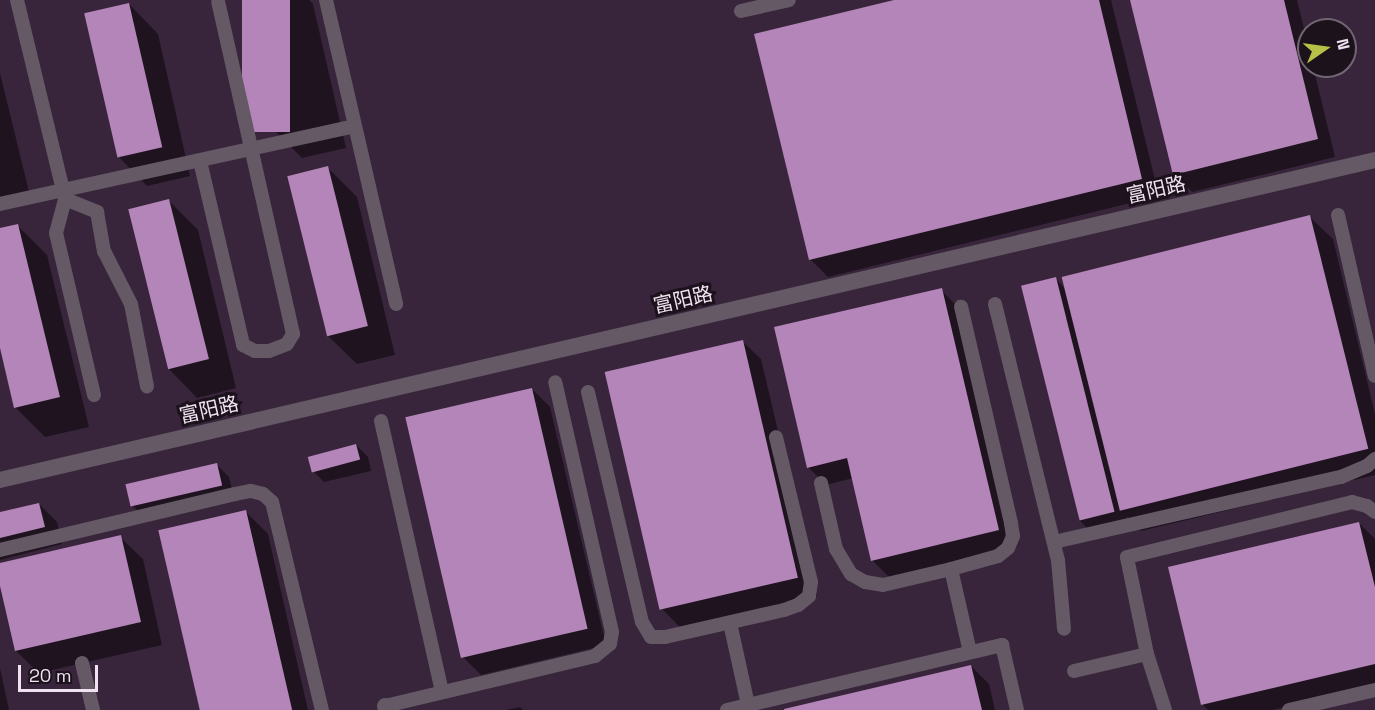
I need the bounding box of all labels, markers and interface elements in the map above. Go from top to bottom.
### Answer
north arrow [1297,18,1357,78]
text: N [1332,37,1355,52]
street label: 富阳路 [1124,172,1188,208]
street label: 富阳路 [651,282,715,318]
street label: 富阳路 [177,392,241,428]
scale bar [21,653,100,691]
text: 20 m [29,664,72,687]

